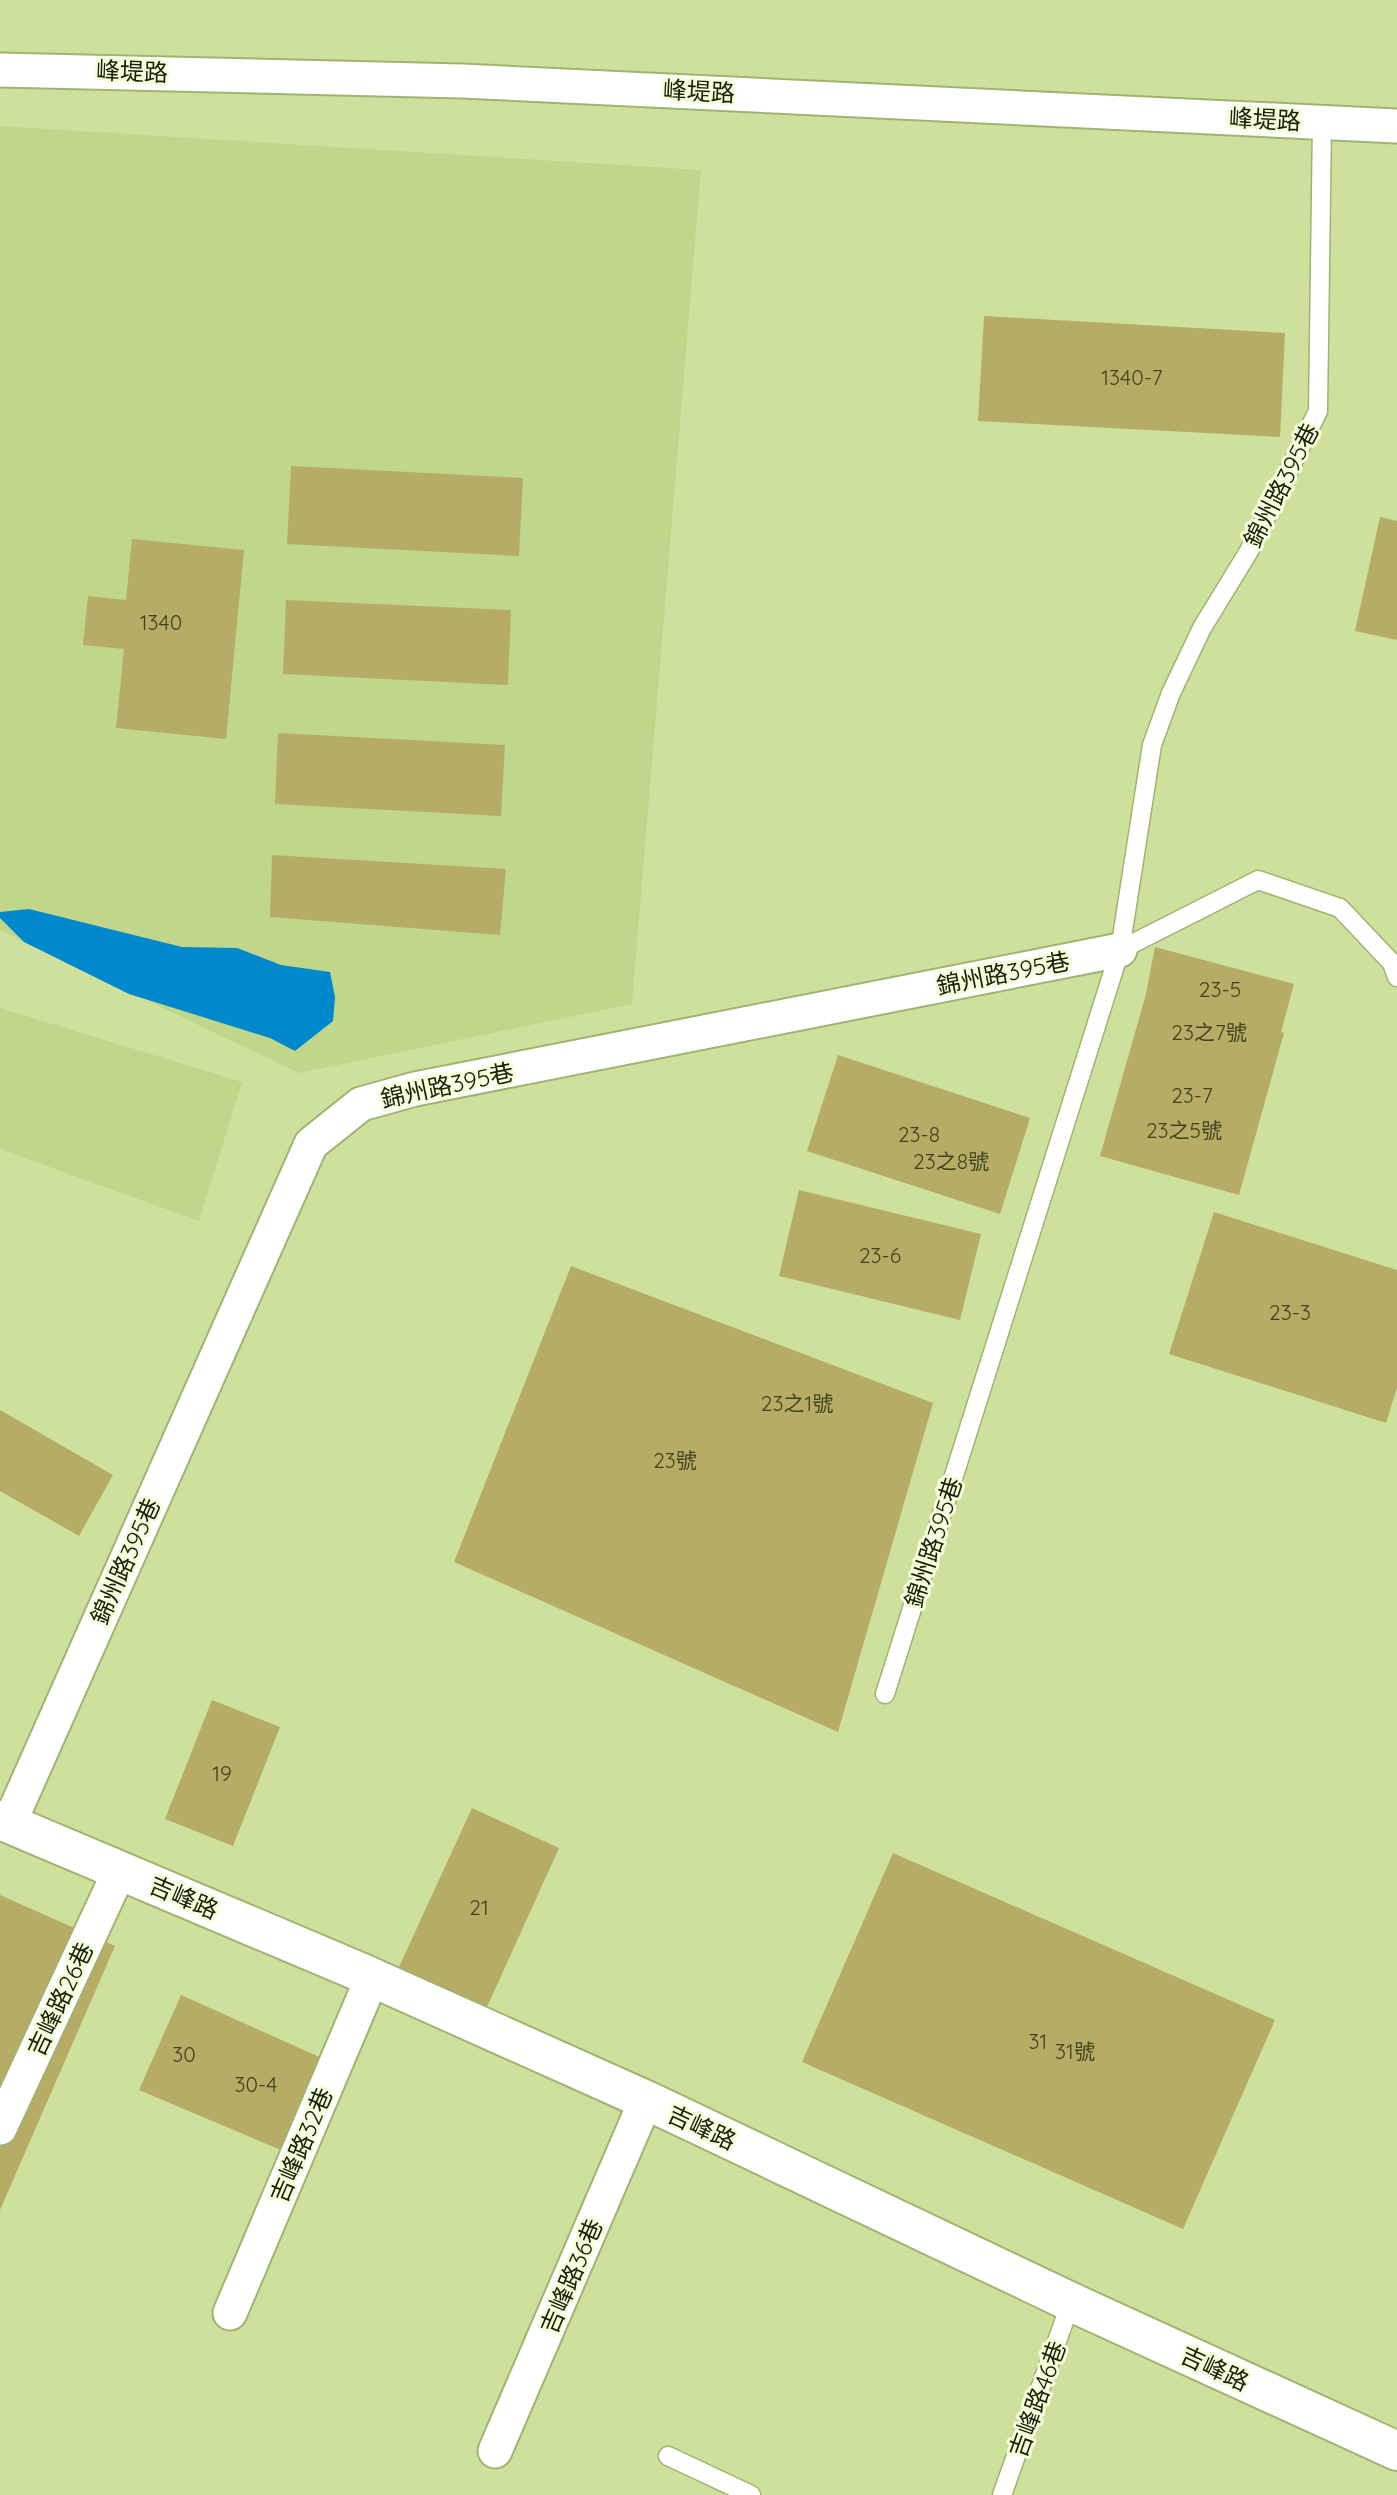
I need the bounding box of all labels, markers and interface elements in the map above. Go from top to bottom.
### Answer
street label: 峰堤路 [95,55,169,87]
street label: 峰堤路 [662,74,736,108]
street label: 峰堤路 [1228,102,1302,136]
house number: 1340-7 [1101,364,1163,390]
street label: 錦州路395巷 [1237,418,1325,552]
house number: 1340 [140,609,182,635]
street label: 錦州路395巷 [934,945,1072,1001]
house number: 23-5 [1199,976,1241,1002]
house number: 23之7號 [1171,1019,1247,1045]
street label: 錦州路395巷 [378,1056,516,1114]
house number: 23-7 [1171,1082,1213,1108]
house number: 23之5號 [1146,1117,1222,1143]
house number: 23-8 [898,1121,940,1147]
house number: 23之8號 [913,1148,989,1174]
house number: 23-6 [859,1242,901,1268]
house number: 23-3 [1269,1299,1311,1325]
house number: 23之1號 [761,1390,833,1416]
house number: 23號 [653,1447,697,1473]
street label: 錦州路395巷 [898,1473,968,1611]
street label: 錦州路395巷 [84,1493,166,1629]
house number: 19 [212,1760,232,1786]
street label: 吉峰路 [145,1869,223,1925]
house number: 21 [469,1894,489,1920]
street label: 吉峰路26巷 [21,1937,99,2061]
house number: 31 [1029,2028,1047,2054]
house number: 31號 [1055,2038,1095,2064]
house number: 30 [172,2041,196,2067]
house number: 30-4 [235,2071,277,2097]
street label: 吉峰路32巷 [263,2083,339,2207]
street label: 吉峰路 [663,2098,741,2156]
street label: 吉峰路36巷 [533,2214,609,2338]
street label: 吉峰路46巷 [1002,2337,1072,2461]
street label: 吉峰路 [1176,2339,1254,2397]

